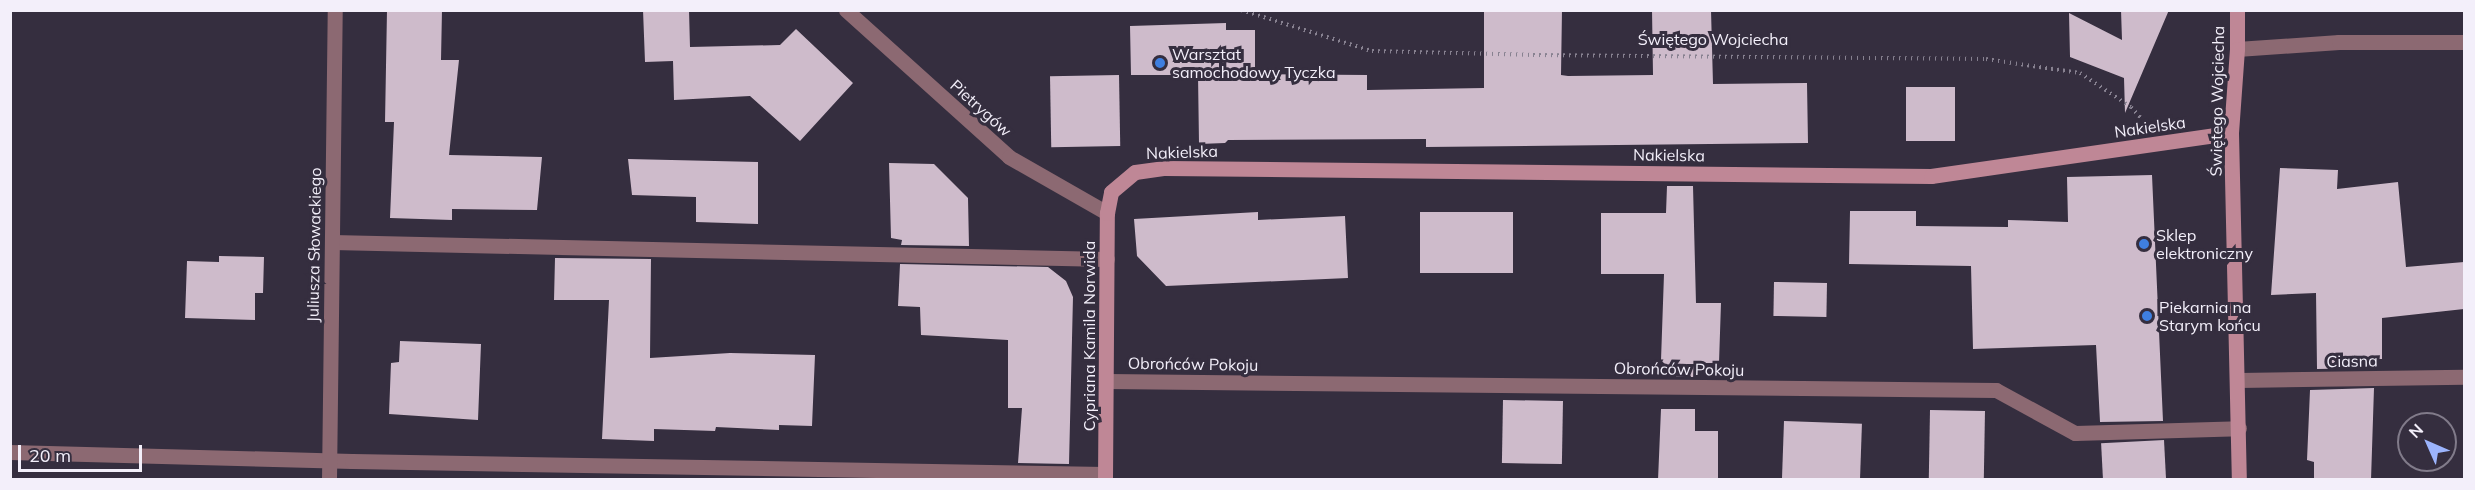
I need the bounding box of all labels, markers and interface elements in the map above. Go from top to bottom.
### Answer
street label: Świętego Wojciecha [2206,26,2228,176]
street label: Świętego Wojciecha [1638,29,1788,49]
place label: Warsztat samochodowy Tyczka [1172,44,1335,82]
marker: Warsztat samochodowy Tyczka [1153,56,1167,70]
street label: Pietrygów [946,76,1016,140]
street label: Nakielska [2113,112,2187,142]
street label: Nakielska [1146,141,1218,163]
street label: Nakielska [1633,145,1705,165]
street label: Juliusza Słowackiego [303,167,325,323]
place label: Sklep elektroniczny [2156,225,2253,263]
marker: Sklep elektroniczny [2137,237,2151,251]
street label: Cypriana Kamila Norwida [1079,241,1099,431]
place label: Piekarnia na Starym końcu [2159,297,2261,335]
marker: Piekarnia na Starym końcu [2140,309,2154,323]
street label: Ciasna [2326,351,2378,371]
street label: Obrońców Pokoju [1128,353,1258,375]
street label: Obrońców Pokoju [1614,358,1744,380]
north arrow [2397,412,2457,472]
text: N [2404,419,2427,442]
scale bar [21,433,146,471]
text: 20 m [29,444,71,467]

